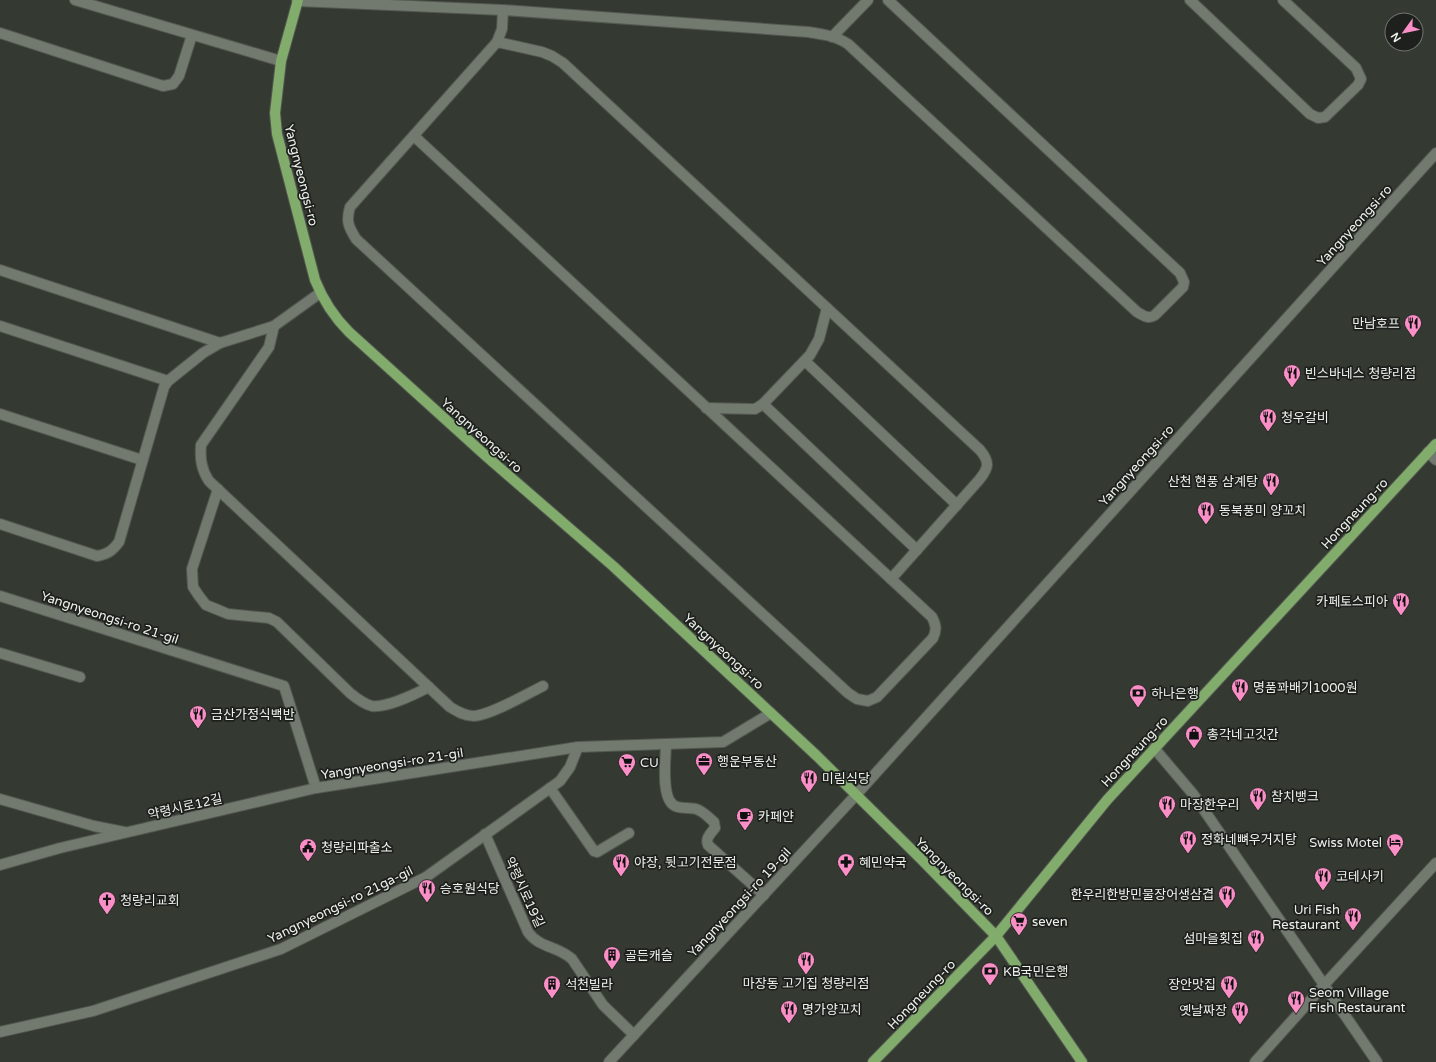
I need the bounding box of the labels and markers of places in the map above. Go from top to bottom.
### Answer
restaurant icon: 만남호프 [1403,313,1423,338]
place label: 만남호프 [1352,316,1400,332]
restaurant icon: 빈스바네스 청량리점 [1282,363,1302,388]
place label: 빈스바네스 청량리점 [1305,366,1416,382]
restaurant icon: 청우갈비 [1258,407,1278,432]
place label: 청우갈비 [1281,410,1329,426]
restaurant icon: 산천 현풍 삼계탕 [1261,471,1281,496]
place label: 산천 현풍 삼계탕 [1168,474,1258,490]
restaurant icon: 동북풍미 양꼬치 [1196,500,1216,525]
place label: 동북풍미 양꼬치 [1219,503,1306,519]
restaurant icon: 카페토스피아 [1391,591,1411,616]
place label: 카페토스피아 [1316,594,1388,610]
restaurant icon: 명품꽈배기1000원 [1230,677,1250,702]
place label: 명품꽈배기1000원 [1253,680,1357,696]
bank icon: 하나은행 [1128,683,1148,708]
place label: 하나은행 [1151,686,1199,702]
restaurant icon: 금산가정식백반 [188,704,208,729]
place label: 금산가정식백반 [211,707,295,723]
shop icon: 총각네고깃간 [1184,724,1204,749]
place label: 총각네고깃간 [1207,727,1279,743]
office icon: 행운부동산 [694,751,714,776]
supermarket icon: CU [617,752,637,777]
place label: 행운부동산 [717,754,777,770]
place label: CU [640,755,659,771]
restaurant icon: 미림식당 [799,768,819,793]
place label: 미림식당 [822,771,870,787]
restaurant icon: 참치뱅크 [1248,786,1268,811]
place label: 참치뱅크 [1271,789,1319,805]
restaurant icon: 마장한우리 [1157,794,1177,819]
place label: 마장한우리 [1180,797,1240,813]
cafe icon: 카페얀 [735,806,755,831]
place label: 카페얀 [758,809,794,825]
restaurant icon: 정화네뼈우거지탕 [1178,829,1198,854]
place label: 정화네뼈우거지탕 [1201,832,1297,848]
hotel icon: Swiss Motel [1385,832,1405,857]
place label: Swiss Motel [1309,835,1382,851]
public building icon: 청량리파출소 [298,837,318,862]
place label: 청량리파출소 [321,840,393,856]
restaurant icon: 야장, 뒷고기전문점 [611,852,631,877]
pharmacy icon: 혜민약국 [836,852,856,877]
place label: 야장, 뒷고기전문점 [634,855,736,871]
place label: 혜민약국 [859,855,907,871]
restaurant icon: 코테사키 [1313,866,1333,891]
place label: 코테사키 [1336,869,1384,885]
restaurant icon: 승호원식당 [417,878,437,903]
place label: 승호원식당 [440,881,500,897]
restaurant icon: 한우리한방민물장어생삼겹 [1217,884,1237,909]
place label: 한우리한방민물장어생삼겹 [1070,887,1214,903]
church icon: 청량리교회 [97,890,117,915]
place label: 청량리교회 [120,893,180,909]
place label: Uri Fish Restaurant [1272,902,1340,933]
restaurant icon: Uri Fish Restaurant [1343,906,1363,931]
supermarket icon: seven [1009,911,1029,936]
place label: seven [1032,914,1068,930]
restaurant icon: 섬마을횟집 [1246,928,1266,953]
place label: 섬마을횟집 [1183,931,1243,947]
building icon: 골든캐슬 [602,945,622,970]
place label: 골든캐슬 [625,948,673,964]
restaurant icon: 마장동 고기집 청량리점 [796,950,816,975]
bank icon: KB국민은행 [980,961,1000,986]
place label: KB국민은행 [1003,964,1069,980]
building icon: 석천빌라 [542,974,562,999]
restaurant icon: 장안맛집 [1219,974,1239,999]
place label: 마장동 고기집 청량리점 [743,976,869,992]
place label: 석천빌라 [565,977,613,993]
place label: 장안맛집 [1168,977,1216,993]
place label: Seom Village Fish Restaurant [1309,985,1406,1016]
restaurant icon: Seom Village Fish Restaurant [1286,989,1306,1014]
restaurant icon: 명가양꼬치 [779,999,799,1024]
restaurant icon: 옛날짜장 [1230,1000,1250,1025]
place label: 명가양꼬치 [802,1002,862,1018]
place label: 옛날짜장 [1179,1003,1227,1019]

